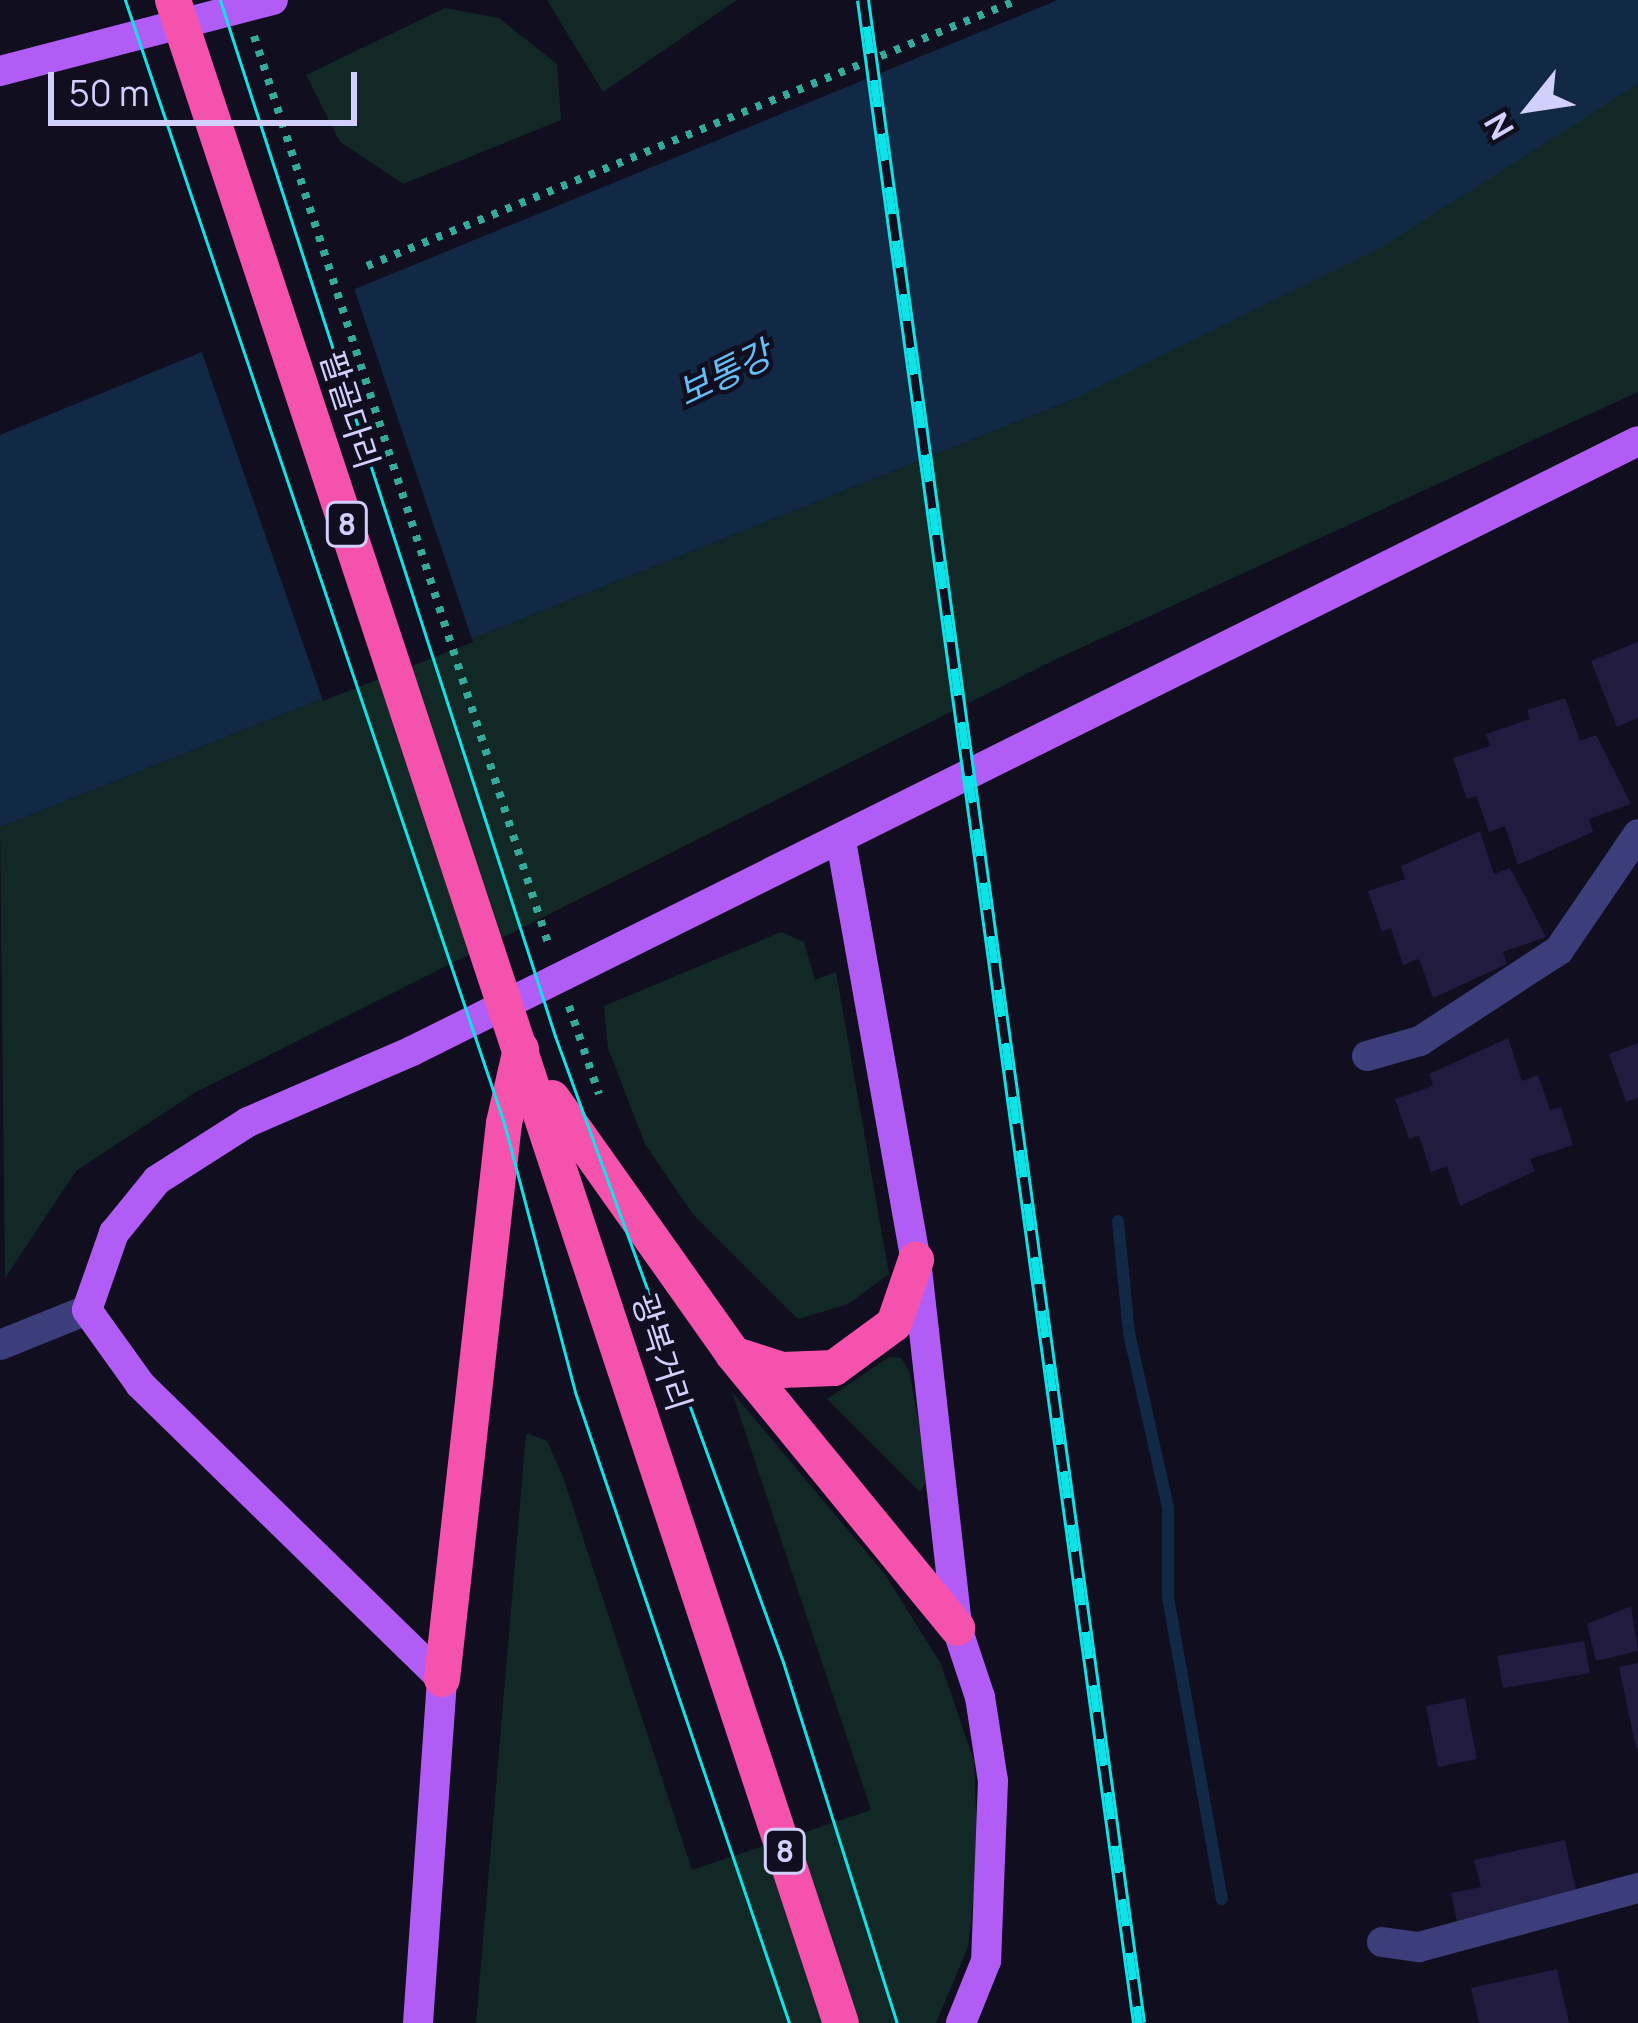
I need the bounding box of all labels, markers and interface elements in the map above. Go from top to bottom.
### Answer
scale bar [54,48,363,122]
north arrow [1470,48,1590,168]
text: 50 m [69,68,149,117]
text: N [1473,105,1524,148]
water label: 보통강 [670,332,778,414]
street label: 팔골다리 [312,346,388,474]
road number: 8 [323,500,371,548]
street label: 광복거리 [624,1288,700,1416]
road number: 8 [761,1827,809,1875]

